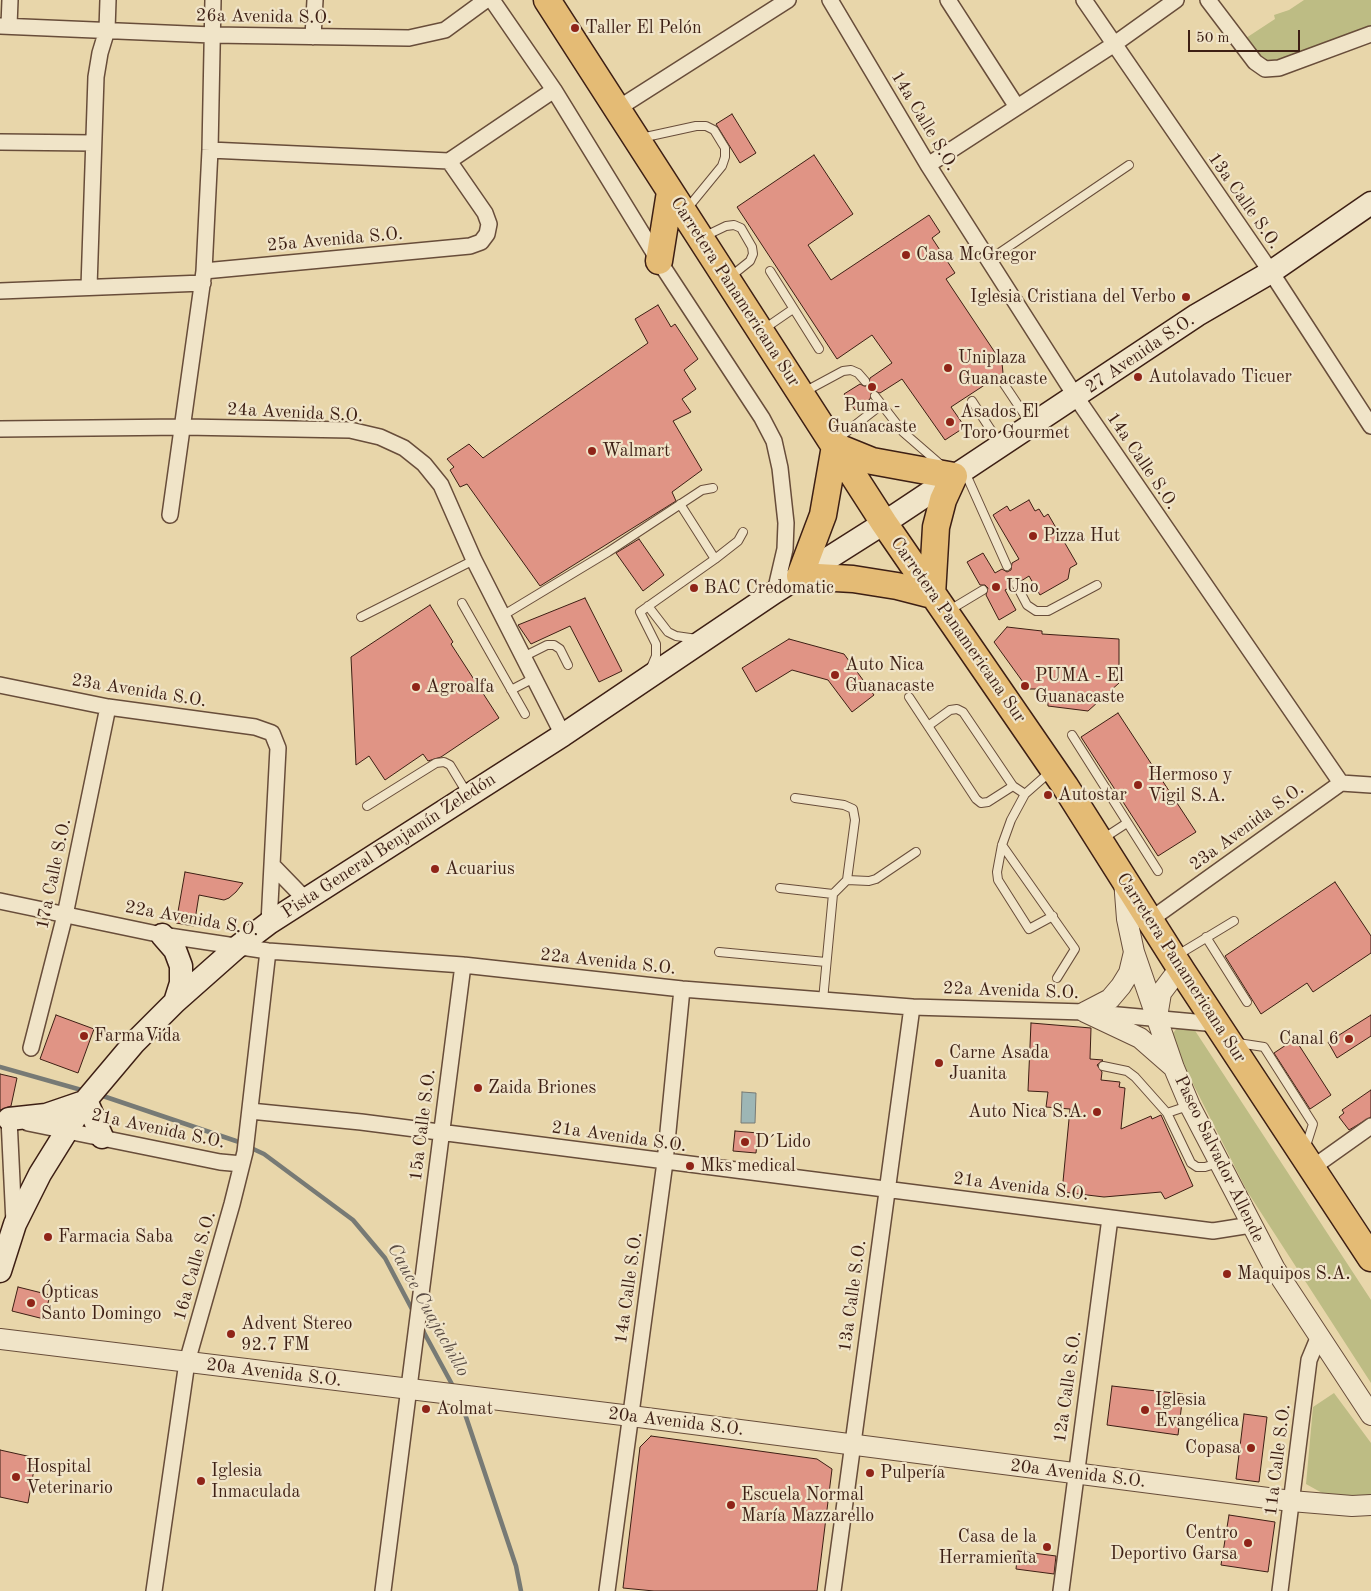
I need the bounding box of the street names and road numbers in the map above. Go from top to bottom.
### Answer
street label: 26a Avenida S.O. [196,5,332,29]
street label: 14a Calle S.O. [886,67,962,175]
street label: 13a Calle S.O. [1203,149,1285,253]
street label: Carretera Panamericana Sur [665,193,805,391]
street label: 25a Avenida S.O. [266,223,404,257]
street label: 27 Avenida S.O. [1081,309,1199,399]
street label: 24a Avenida S.O. [226,399,364,427]
street label: 14a Calle S.O. [1102,408,1182,514]
street label: Carretera Panamericana Sur [885,533,1031,727]
street label: 23a Avenida S.O. [70,670,208,712]
street label: Pista General Benjamín Zeledón [278,769,500,923]
street label: 23a Avenida S.O. [1186,778,1308,876]
street label: 17a Calle S.O. [32,817,76,931]
street label: Carretera Panamericana Sur [1111,869,1251,1067]
street label: 22a Avenida S.O. [123,897,261,941]
street label: 22a Avenida S.O. [539,944,677,980]
street label: 22a Avenida S.O. [943,978,1079,1004]
street label: 15a Calle S.O. [405,1068,441,1182]
street label: Paseo Salvador Allende [1169,1072,1269,1246]
street label: 21a Avenida S.O. [89,1104,227,1154]
street label: 21a Avenida S.O. [550,1117,688,1157]
street label: 21a Avenida S.O. [952,1168,1090,1206]
street label: 16a Calle S.O. [169,1209,221,1323]
street label: 14a Calle S.O. [610,1231,648,1345]
street label: 13a Calle S.O. [834,1239,872,1353]
street label: 12a Calle S.O. [1049,1330,1087,1444]
street label: 20a Avenida S.O. [205,1354,343,1392]
street label: 20a Avenida S.O. [607,1403,745,1441]
street label: 11a Calle S.O. [1260,1403,1296,1517]
street label: 20a Avenida S.O. [1009,1455,1147,1493]

